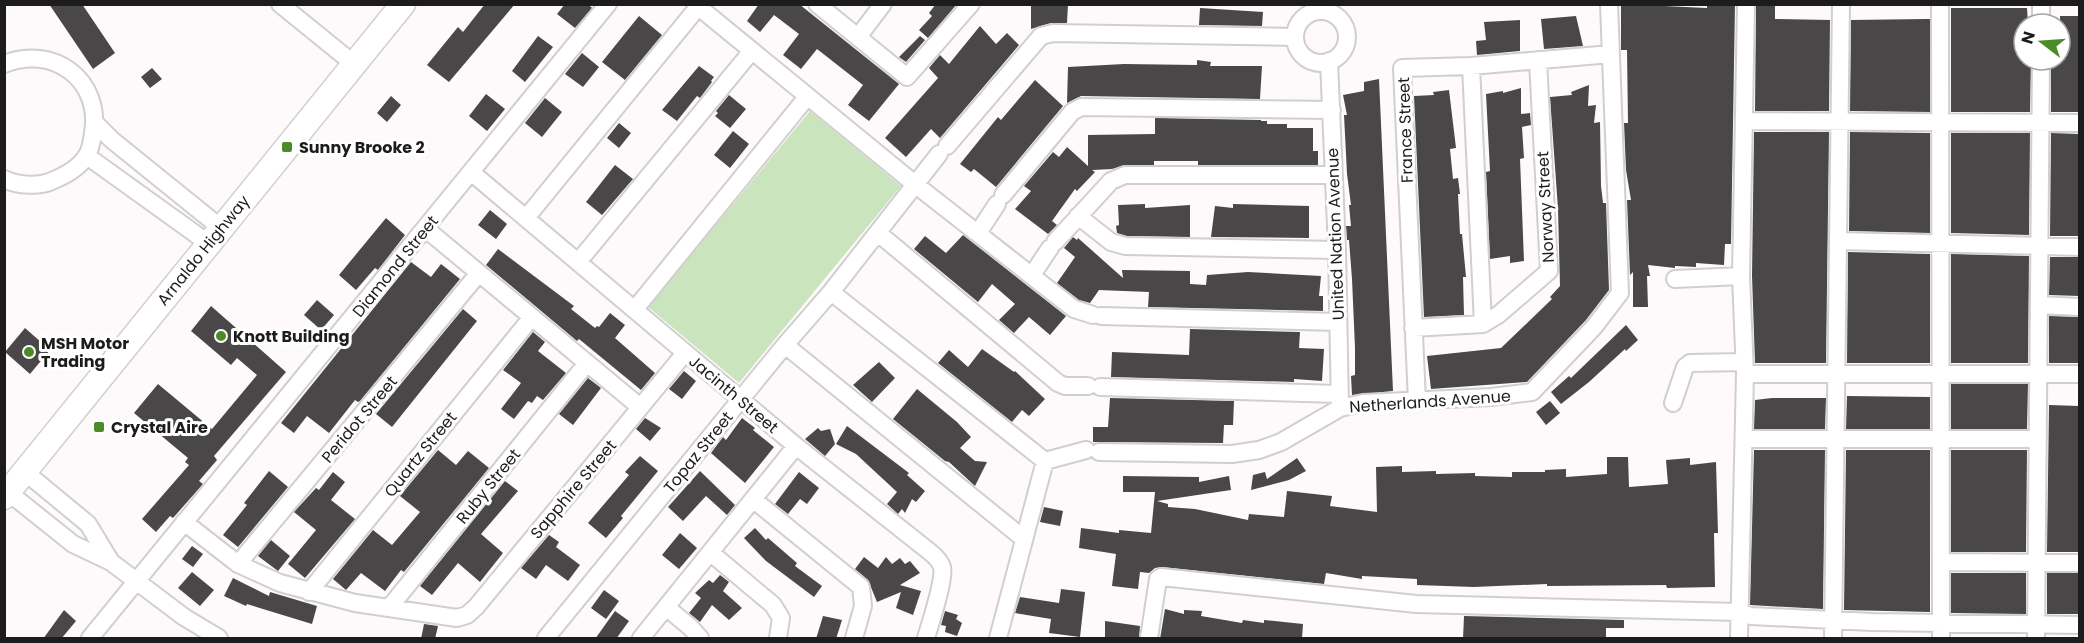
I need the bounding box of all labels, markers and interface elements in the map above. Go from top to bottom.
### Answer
north arrow [2012,12,2072,72]
text: N [2015,29,2041,47]
street label: France Street [1392,77,1419,183]
place label: Sunny Brooke 2 [299,136,425,159]
marker: Sunny Brooke 2 [280,140,294,154]
street label: United Nation Avenue [1321,147,1350,321]
street label: Norway Street [1531,151,1560,263]
street label: Arnaldo Highway [152,190,255,310]
street label: Diamond Street [347,210,444,322]
place label: Knott Building [233,325,350,348]
marker: Knott Building [214,329,228,343]
place label: MSH Motor Trading [41,332,129,373]
marker: MSH Motor Trading [22,345,36,359]
street label: Jacinth Street [684,350,783,439]
street label: Peridot Street [316,371,403,468]
street label: Netherlands Avenue [1349,384,1512,419]
street label: Quartz Street [379,407,462,502]
street label: Topaz Street [658,407,739,498]
place label: Crystal Aire [111,416,208,439]
marker: Crystal Aire [92,420,106,434]
street label: Sapphire Street [525,435,622,544]
street label: Ruby Street [451,444,526,529]

